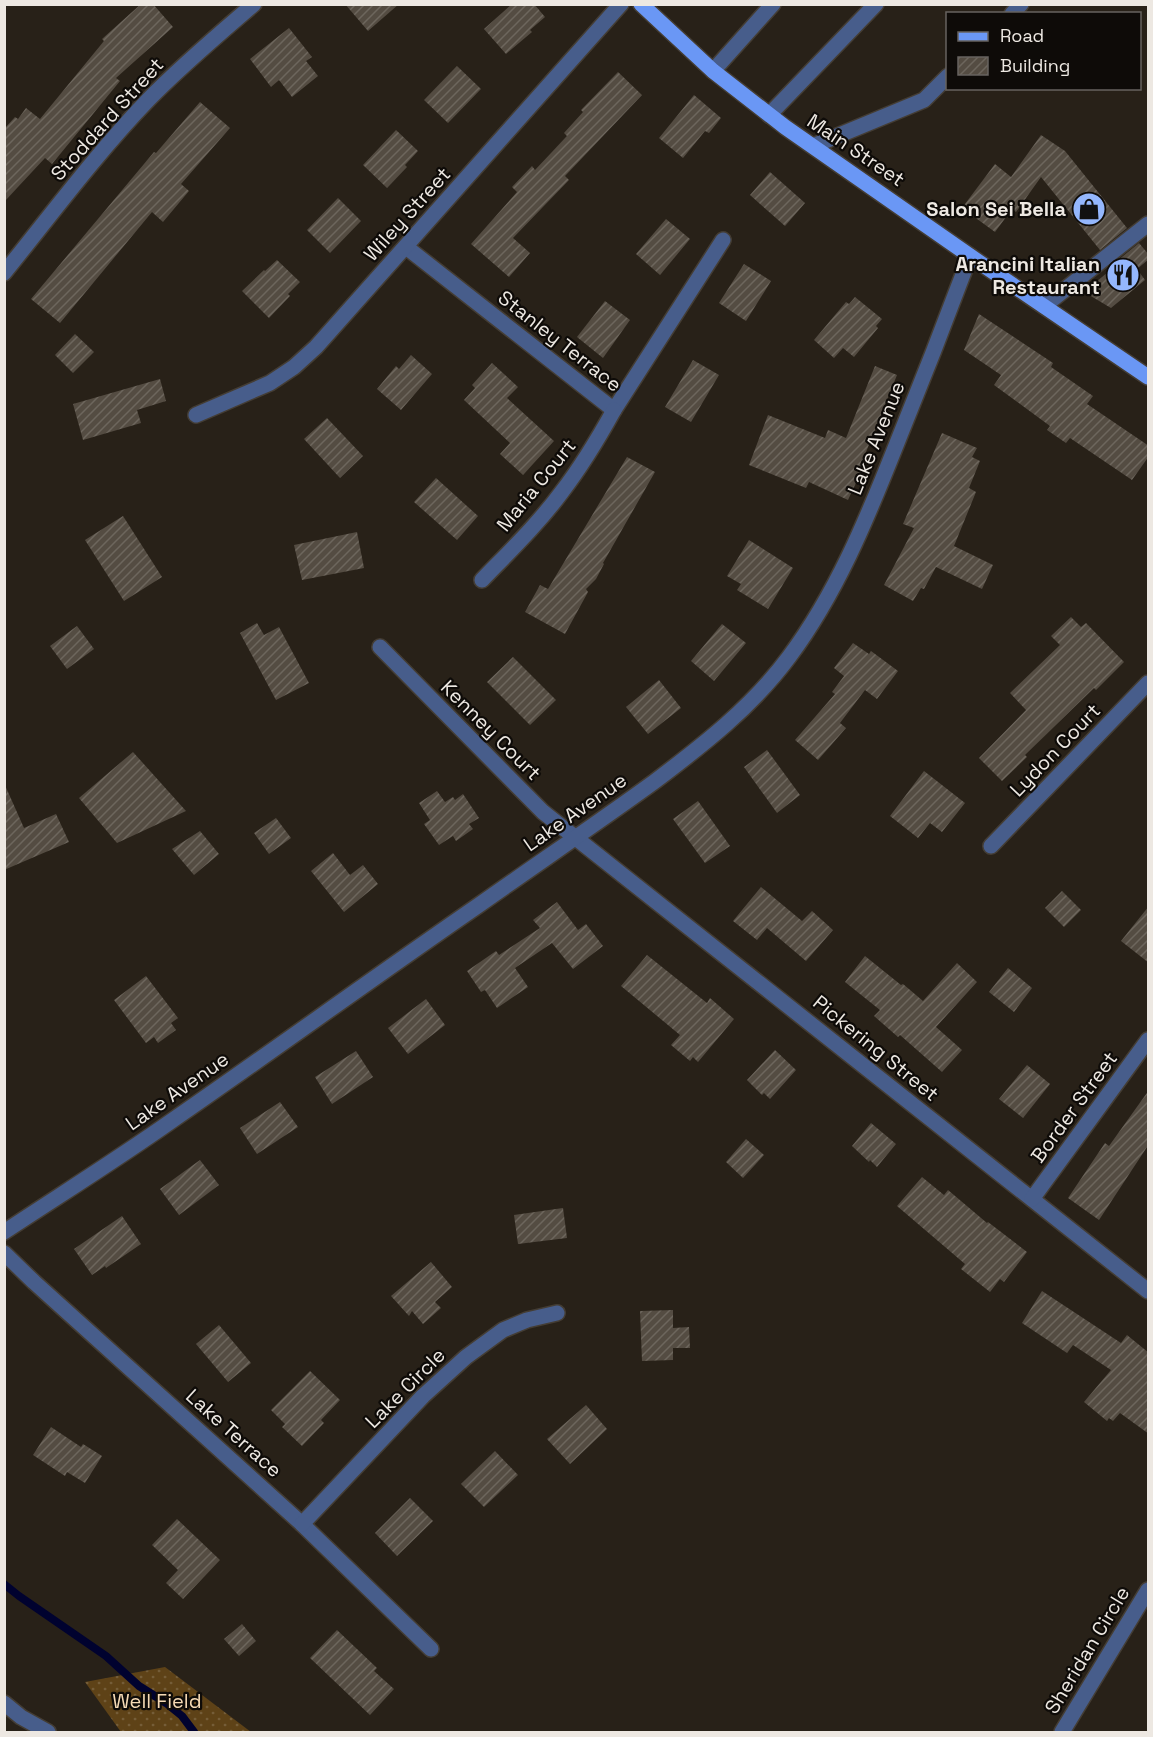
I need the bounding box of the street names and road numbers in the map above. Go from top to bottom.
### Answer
street label: Stoddard Street [45,52,169,186]
street label: Main Street [802,108,910,192]
street label: Wiley Street [358,162,456,266]
street label: Stanley Terrace [493,285,627,397]
street label: Lake Avenue [841,377,911,499]
street label: Maria Court [491,433,581,537]
street label: Kenney Court [435,674,547,786]
street label: Lydon Court [1004,698,1106,802]
street label: Lake Avenue [518,767,632,857]
street label: Pickering Street [808,989,944,1107]
street label: Lake Avenue [120,1046,234,1136]
street label: Border Street [1025,1046,1123,1168]
street label: Lake Circle [359,1342,451,1434]
street label: Lake Terrace [181,1383,287,1483]
street label: Sheridan Circle [1039,1582,1135,1718]

